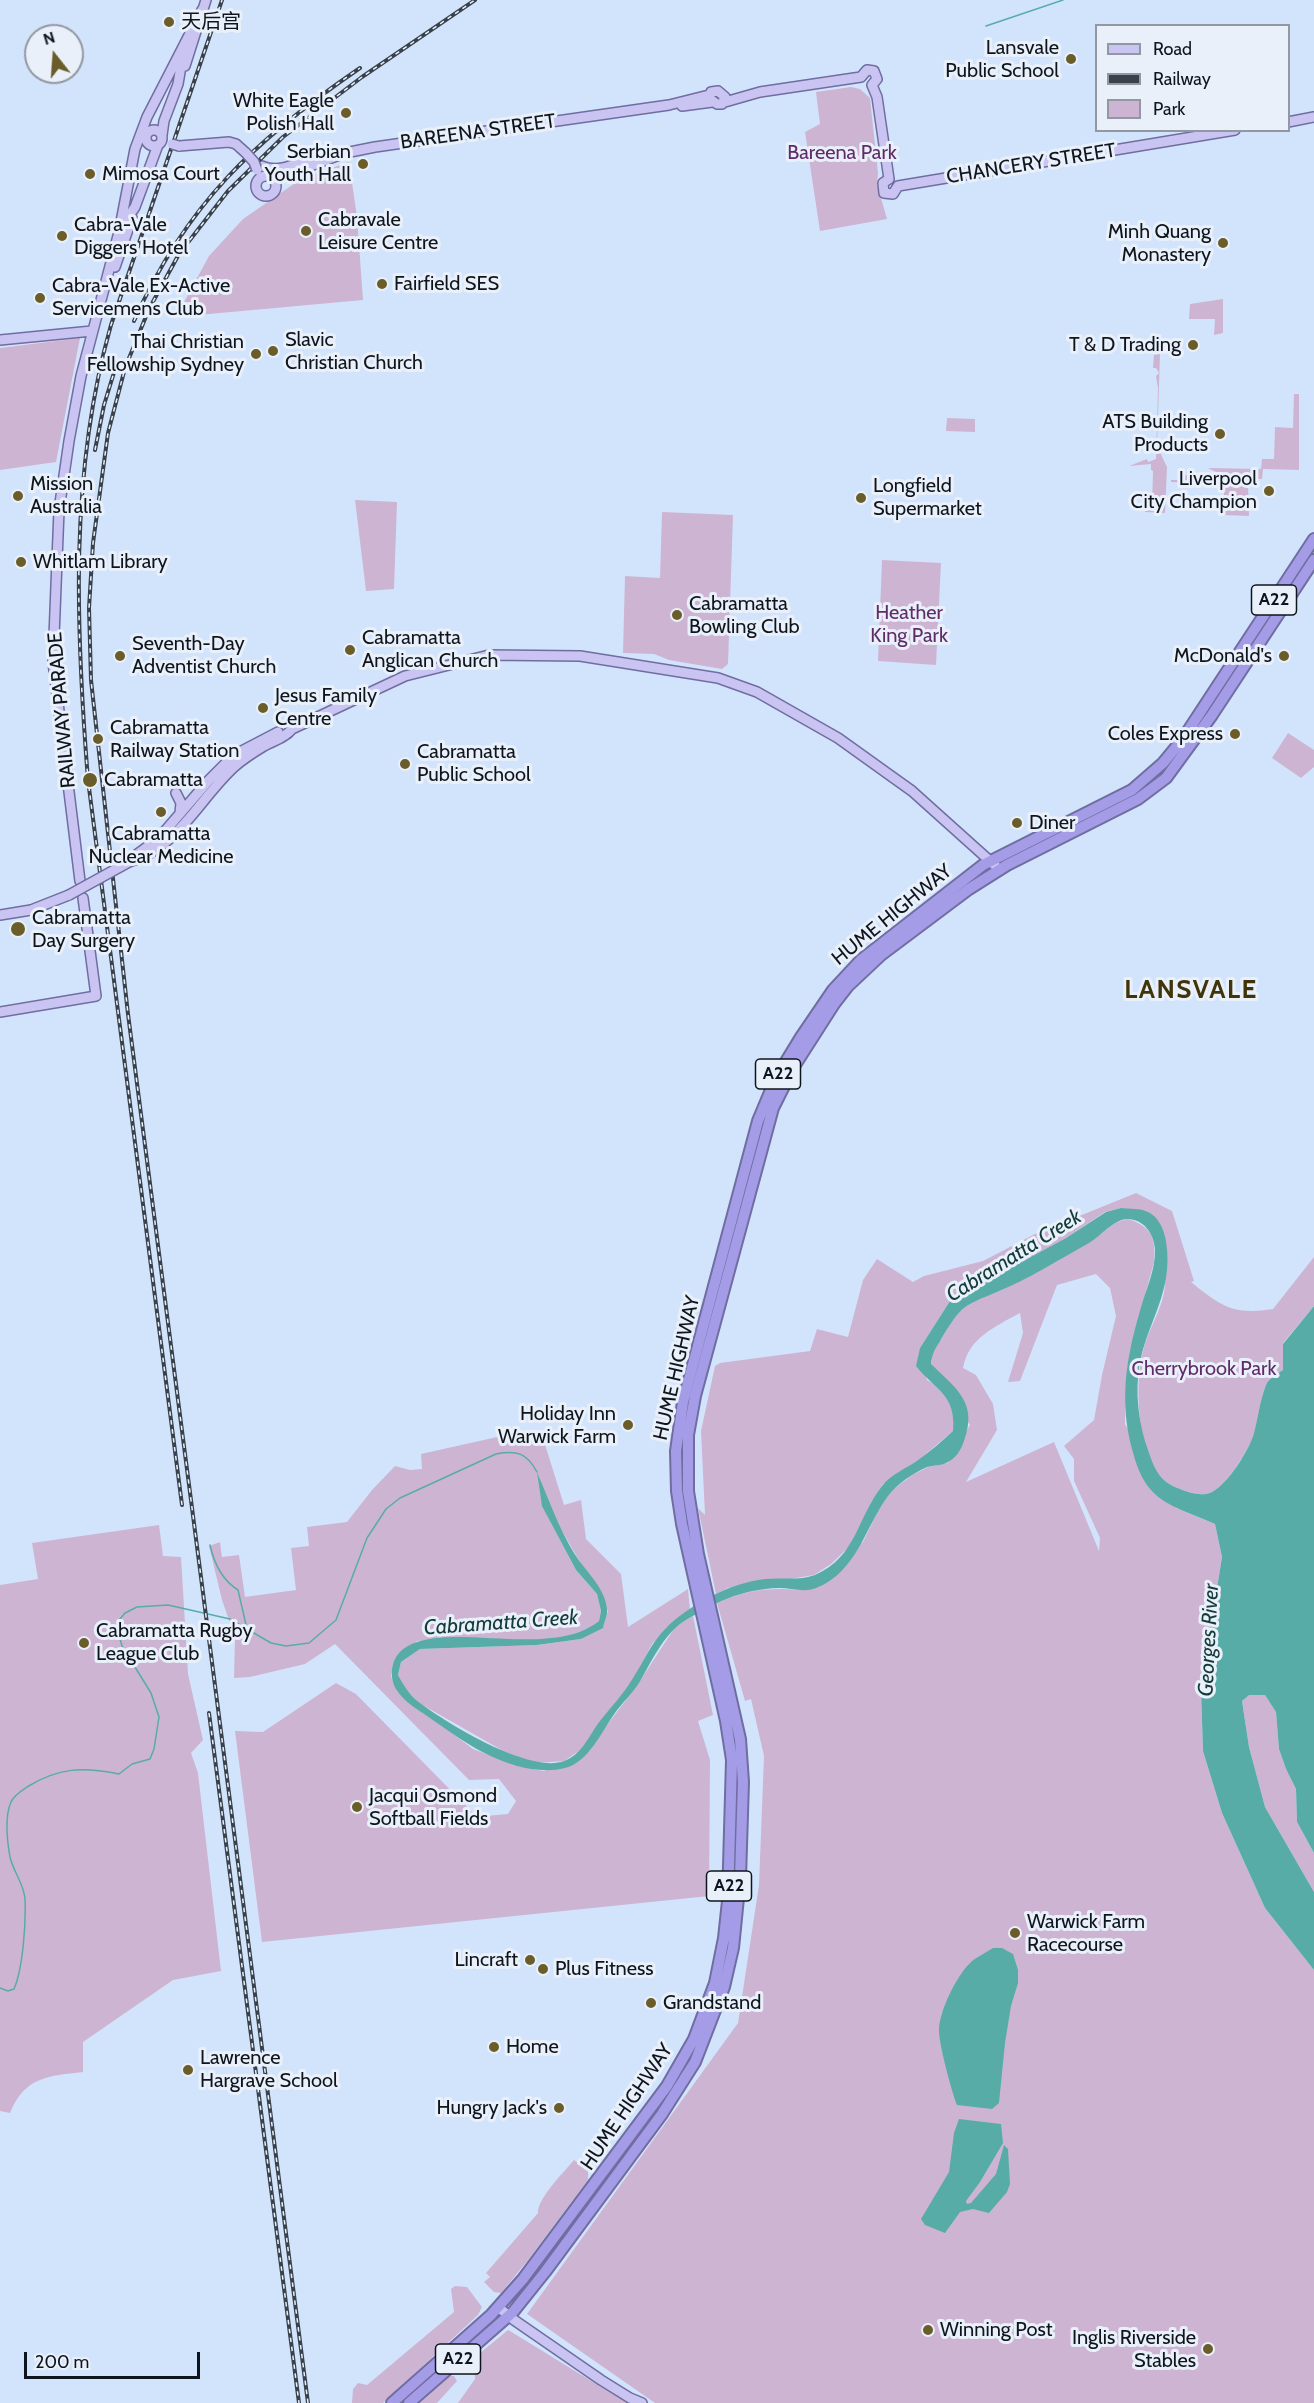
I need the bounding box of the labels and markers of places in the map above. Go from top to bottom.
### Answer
place label: 天后宫 [181,10,241,34]
marker: 天后宫 [162,15,176,29]
place label: Lansvale Public School [945,36,1059,83]
marker: Lansvale Public School [1064,52,1078,66]
place label: White Eagle Polish Hall [233,89,334,136]
marker: White Eagle Polish Hall [339,106,353,120]
place label: Serbian Youth Hall [265,140,351,187]
marker: Serbian Youth Hall [356,157,370,171]
place label: Mimosa Court [102,162,220,186]
marker: Mimosa Court [83,167,97,181]
place label: Cabravale Leisure Centre [318,208,438,255]
place label: Cabra-Vale Diggers Hotel [74,213,188,260]
place label: Minh Quang Monastery [1108,220,1211,267]
marker: Cabravale Leisure Centre [299,224,313,238]
marker: Cabra-Vale Diggers Hotel [55,229,69,243]
marker: Minh Quang Monastery [1216,236,1230,250]
place label: Fairfield SES [394,272,499,296]
place label: Cabra-Vale Ex-Active Servicemens Club [52,274,230,321]
marker: Fairfield SES [375,277,389,291]
marker: Cabra-Vale Ex-Active Servicemens Club [33,291,47,305]
place label: Slavic Christian Church [285,328,423,375]
place label: Thai Christian Fellowship Sydney [87,330,244,377]
place label: T & D Trading [1069,333,1181,357]
marker: T & D Trading [1186,338,1200,352]
marker: Slavic Christian Church [266,344,280,358]
marker: Thai Christian Fellowship Sydney [249,347,263,361]
place label: ATS Building Products [1102,410,1208,457]
marker: ATS Building Products [1213,427,1227,441]
place label: Liverpool City Champion [1131,467,1257,514]
place label: Mission Australia [30,472,102,519]
place label: Longfield Supermarket [873,474,982,521]
marker: Liverpool City Champion [1262,484,1276,498]
marker: Mission Australia [11,489,25,503]
marker: Longfield Supermarket [854,491,868,505]
place label: Whitlam Library [33,550,168,574]
marker: Whitlam Library [14,555,28,569]
place label: Cabramatta Bowling Club [689,592,800,639]
marker: Cabramatta Bowling Club [670,608,684,622]
place label: Cabramatta Anglican Church [362,626,498,673]
place label: Seventh-Day Adventist Church [132,632,276,679]
marker: Cabramatta Anglican Church [343,643,357,657]
place label: McDonald's [1174,644,1272,668]
marker: Seventh-Day Adventist Church [113,649,127,663]
marker: McDonald's [1277,649,1291,663]
place label: Jesus Family Centre [275,684,377,731]
marker: Jesus Family Centre [256,701,270,715]
place label: Cabramatta Railway Station [110,716,239,763]
place label: Coles Express [1108,722,1223,746]
marker: Coles Express [1228,727,1242,741]
marker: Cabramatta Railway Station [91,732,105,746]
place label: Cabramatta Public School [417,740,531,787]
marker: Cabramatta Public School [398,757,412,771]
place label: Cabramatta [104,768,203,792]
marker: Cabramatta [81,771,99,789]
marker: Cabramatta Nuclear Medicine [154,805,168,819]
place label: Diner [1029,811,1075,835]
marker: Diner [1010,816,1024,830]
place label: Cabramatta Nuclear Medicine [88,822,234,869]
place label: Cabramatta Day Surgery [32,906,135,953]
marker: Cabramatta Day Surgery [9,920,27,938]
place label: Holiday Inn Warwick Farm [498,1402,616,1449]
marker: Holiday Inn Warwick Farm [621,1418,635,1432]
place label: Cabramatta Rugby League Club [96,1619,253,1666]
marker: Cabramatta Rugby League Club [77,1636,91,1650]
place label: Jacqui Osmond Softball Fields [369,1784,497,1831]
marker: Jacqui Osmond Softball Fields [350,1800,364,1814]
place label: Warwick Farm Racecourse [1027,1910,1145,1957]
marker: Warwick Farm Racecourse [1008,1926,1022,1940]
place label: Lincraft [454,1948,518,1972]
marker: Lincraft [523,1953,537,1967]
place label: Plus Fitness [555,1957,654,1981]
marker: Plus Fitness [536,1962,550,1976]
place label: Grandstand [663,1991,761,2015]
marker: Grandstand [644,1996,658,2010]
place label: Home [506,2035,559,2059]
marker: Home [487,2040,501,2054]
place label: Lawrence Hargrave School [200,2046,338,2093]
marker: Lawrence Hargrave School [181,2063,195,2077]
place label: Hungry Jack's [437,2096,547,2120]
marker: Hungry Jack's [552,2101,566,2115]
place label: Winning Post [940,2318,1052,2342]
marker: Winning Post [921,2323,935,2337]
place label: Inglis Riverside Stables [1072,2326,1196,2373]
marker: Inglis Riverside Stables [1201,2342,1215,2356]

